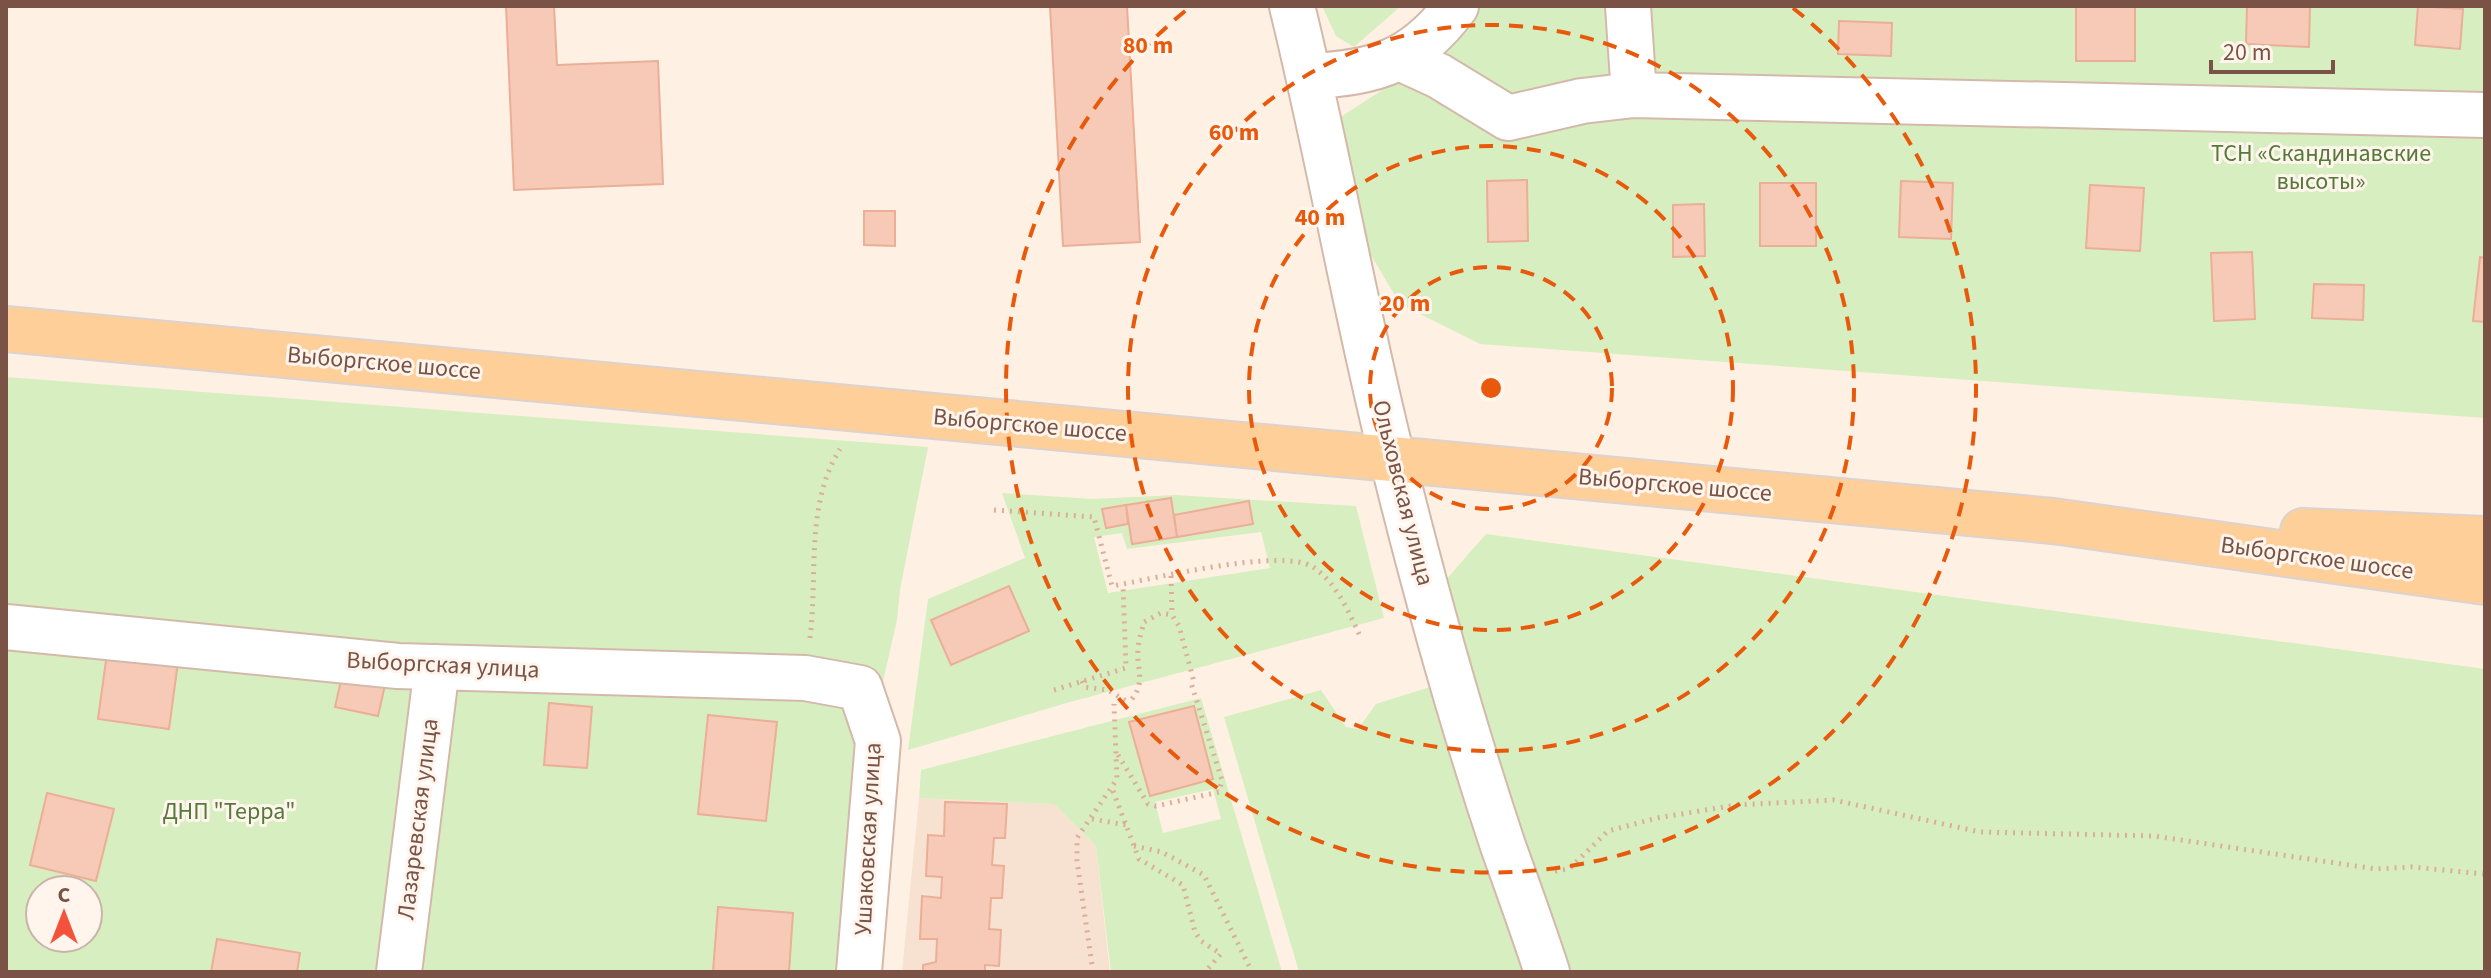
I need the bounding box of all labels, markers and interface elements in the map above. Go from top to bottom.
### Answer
scale bar [2211,24,2333,74]
text: 80 m [1123,28,1173,63]
text: 20 m [2223,35,2272,70]
text: 60 m [1209,115,1259,150]
park label: ТСН «Скандинавские высоты» [2211,136,2431,199]
text: 40 m [1295,200,1345,235]
text: 20 m [1380,286,1430,321]
street label: Выборгское шоссе [286,337,482,389]
centre of rings [1477,374,1505,402]
street label: Ольховская улица [1363,396,1443,590]
street label: Выборгское шоссе [932,399,1128,451]
street label: Выборгское шоссе [1577,459,1773,511]
street label: Выборгское шоссе [2218,527,2416,589]
street label: Выборгская улица [346,642,540,688]
street label: Лазаревская улица [388,716,448,922]
street label: Ушаковская улица [845,742,891,936]
park label: ДНП "Терра" [162,794,296,829]
north arrow [24,874,104,954]
text: С [58,879,71,911]

